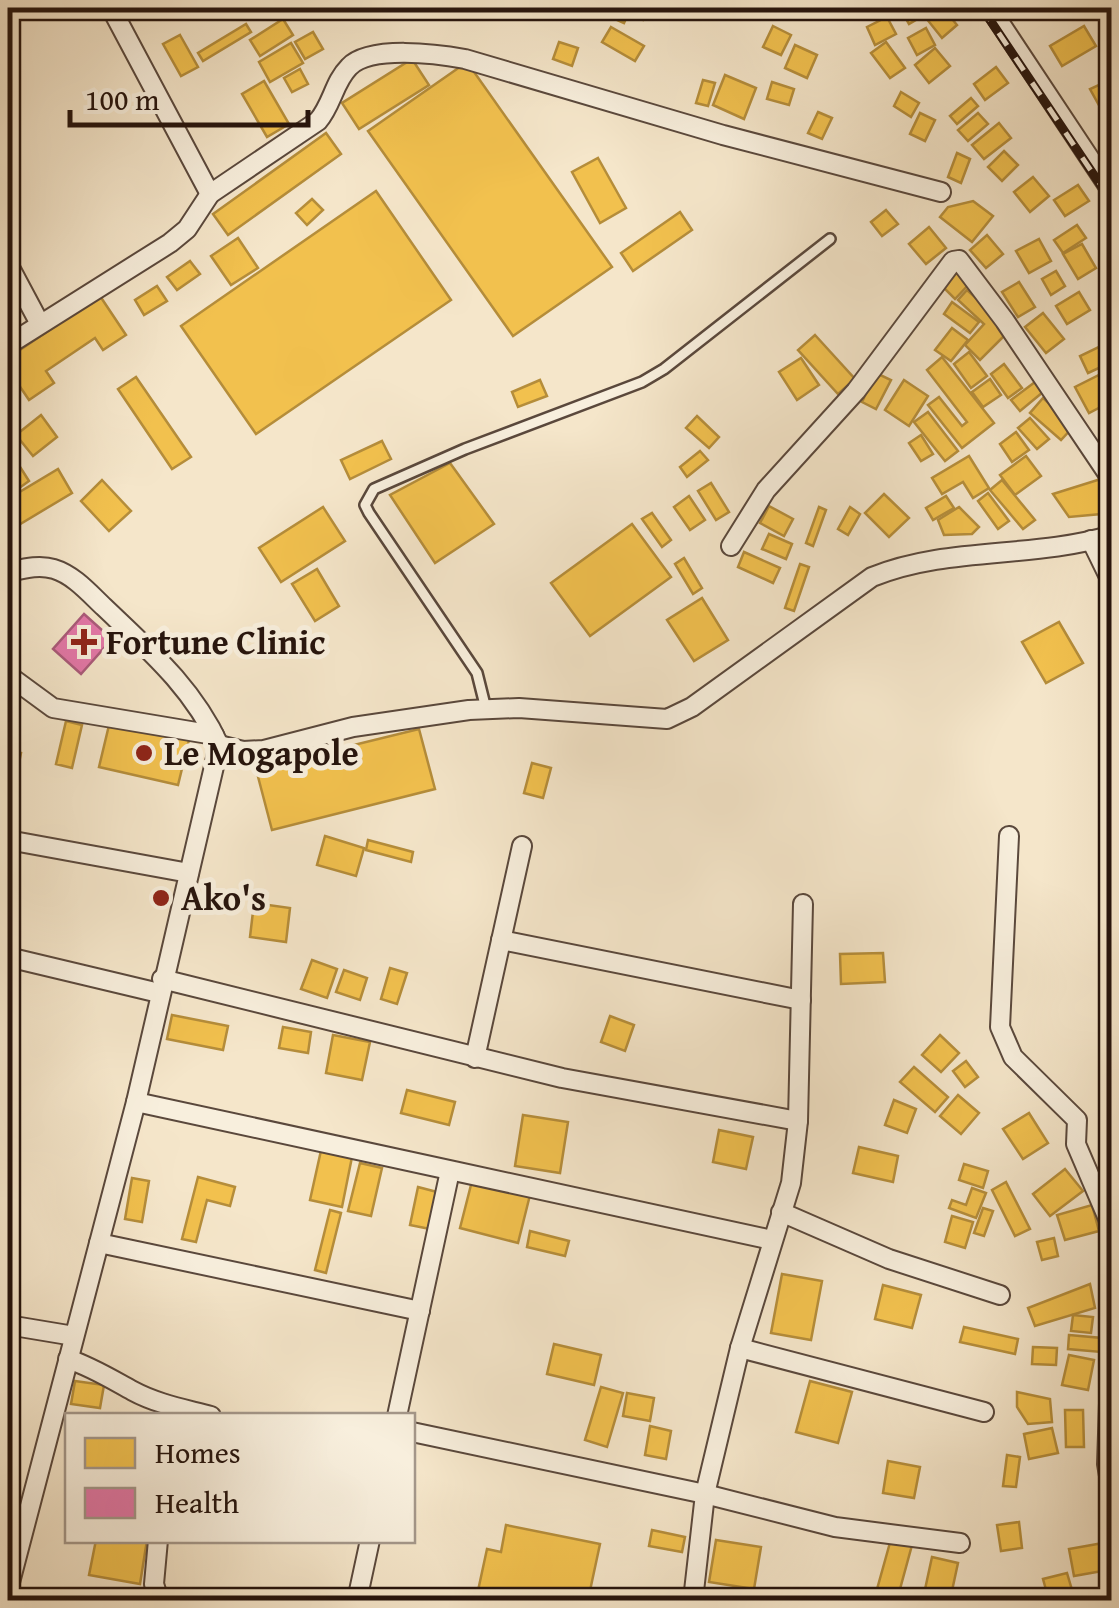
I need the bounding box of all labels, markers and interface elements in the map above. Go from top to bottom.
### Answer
scale bar [70,65,308,127]
text: 100 m [85,77,160,121]
place label: Fortune Clinic [106,616,326,667]
marker: Fortune Clinic [71,629,97,655]
place label: Le Mogapole [164,727,359,778]
marker: Le Mogapole [133,742,155,764]
place label: Ako's [181,872,266,923]
marker: Ako's [150,887,172,909]
legend [65,1413,415,1543]
text: Homes [155,1430,241,1474]
text: Health [155,1480,239,1524]

